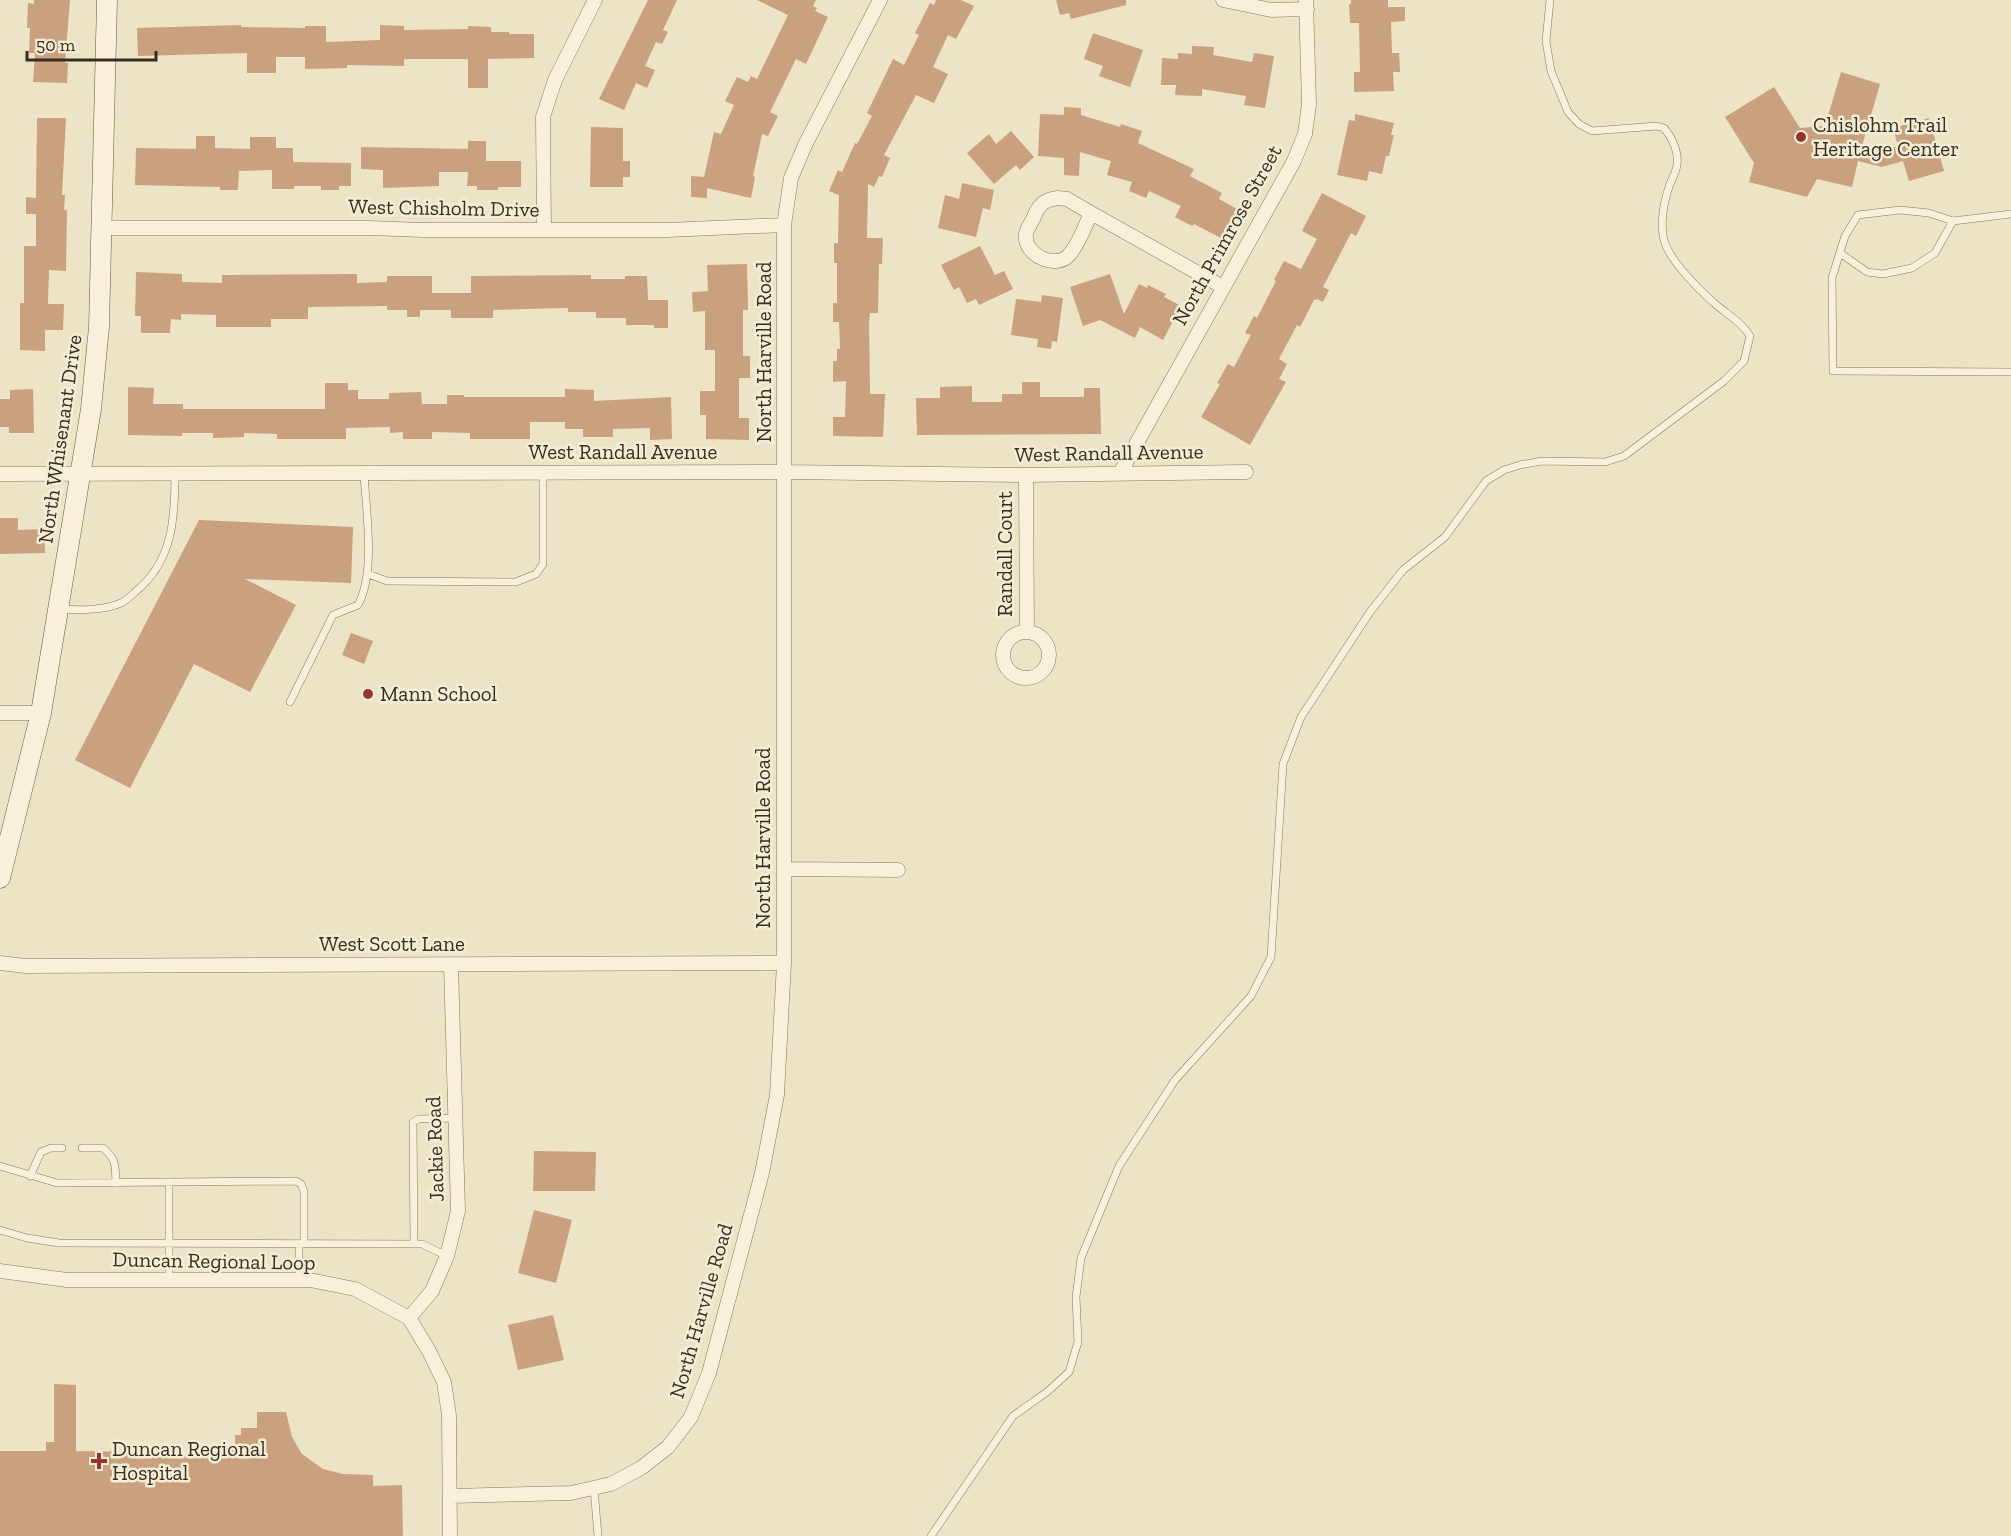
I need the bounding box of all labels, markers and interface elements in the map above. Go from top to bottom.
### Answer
scale bar [27,24,156,62]
text: 50 m [36,34,76,56]
place label: Chislohm Trail Heritage Center [1813,112,1959,161]
marker: Chislohm Trail Heritage Center [1794,130,1808,144]
street label: North Primrose Street [1167,140,1287,329]
street label: West Chisholm Drive [348,193,540,222]
street label: North Harville Road [751,261,776,442]
street label: North Whisenant Drive [32,333,87,545]
street label: West Randall Avenue [1014,438,1204,467]
street label: West Randall Avenue [529,439,718,464]
street label: Randall Court [992,491,1017,617]
place label: Mann School [380,681,497,706]
marker: Mann School [361,687,375,701]
street label: North Harville Road [750,747,775,928]
street label: West Scott Lane [319,931,465,956]
street label: Jackie Road [420,1095,449,1202]
street label: North Harville Road [664,1220,738,1401]
street label: Duncan Regional Loop [112,1246,316,1275]
place label: Duncan Regional Hospital [112,1436,266,1485]
marker: Duncan Regional Hospital [90,1452,108,1470]

